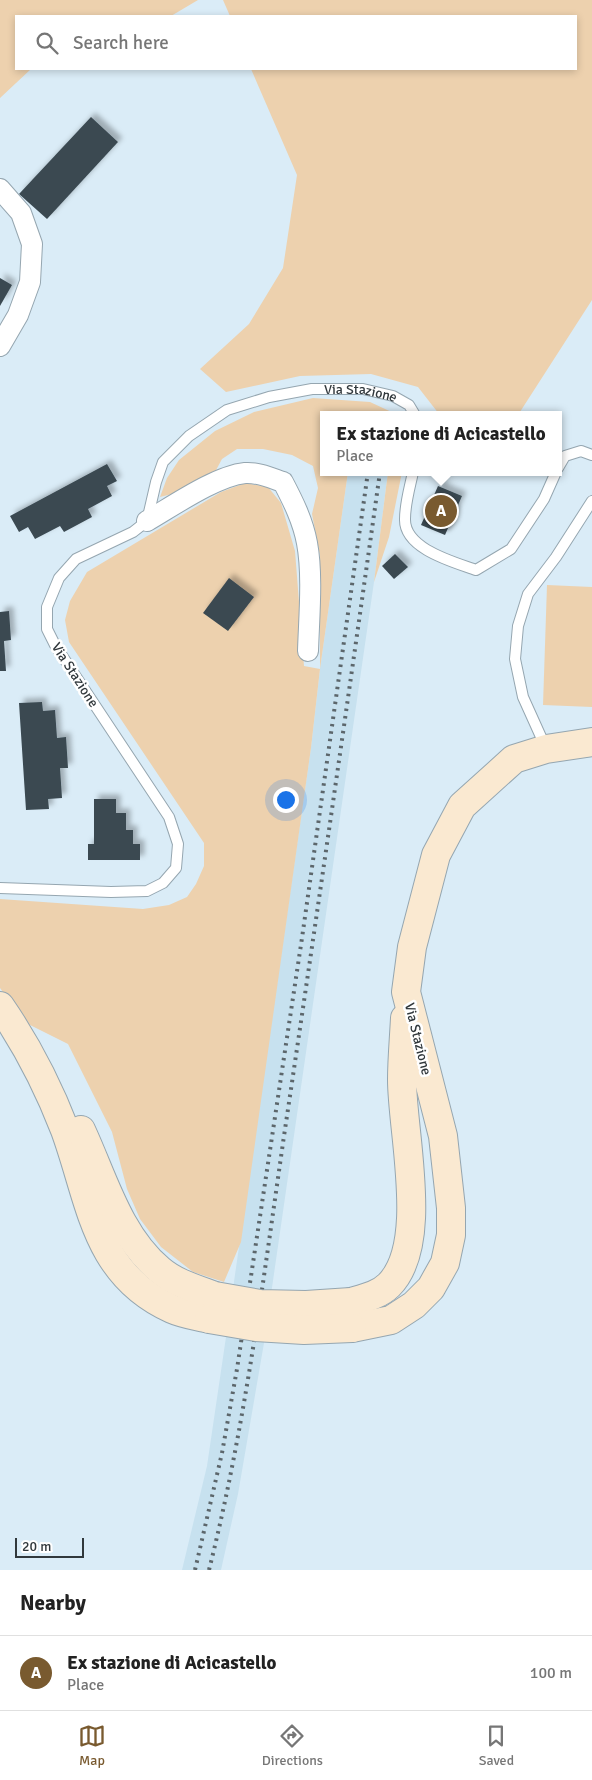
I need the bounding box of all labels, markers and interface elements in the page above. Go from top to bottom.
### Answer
search box [15,15,577,70]
icon: search [33,29,61,57]
text: Search here [73,31,169,55]
street label: Via Stazione [324,381,401,405]
popup [320,411,562,476]
text: Ex stazione di Acicastello [336,422,546,446]
text: Place [336,446,374,466]
pin: A [425,492,457,530]
street label: Via Stazione [48,639,102,711]
your location [273,787,299,813]
street label: Via Stazione [401,1001,435,1077]
scale bar [15,1535,84,1558]
text: 20 m [22,1538,51,1555]
text: Nearby [20,1590,86,1616]
text: Ex stazione di Acicastello [67,1651,276,1675]
text: A [31,1663,41,1683]
text: 100 m [530,1663,572,1683]
text: Place [67,1675,104,1695]
tab: Map [78,1722,106,1769]
tab: Directions [262,1722,323,1769]
tab: Saved [479,1722,514,1769]

